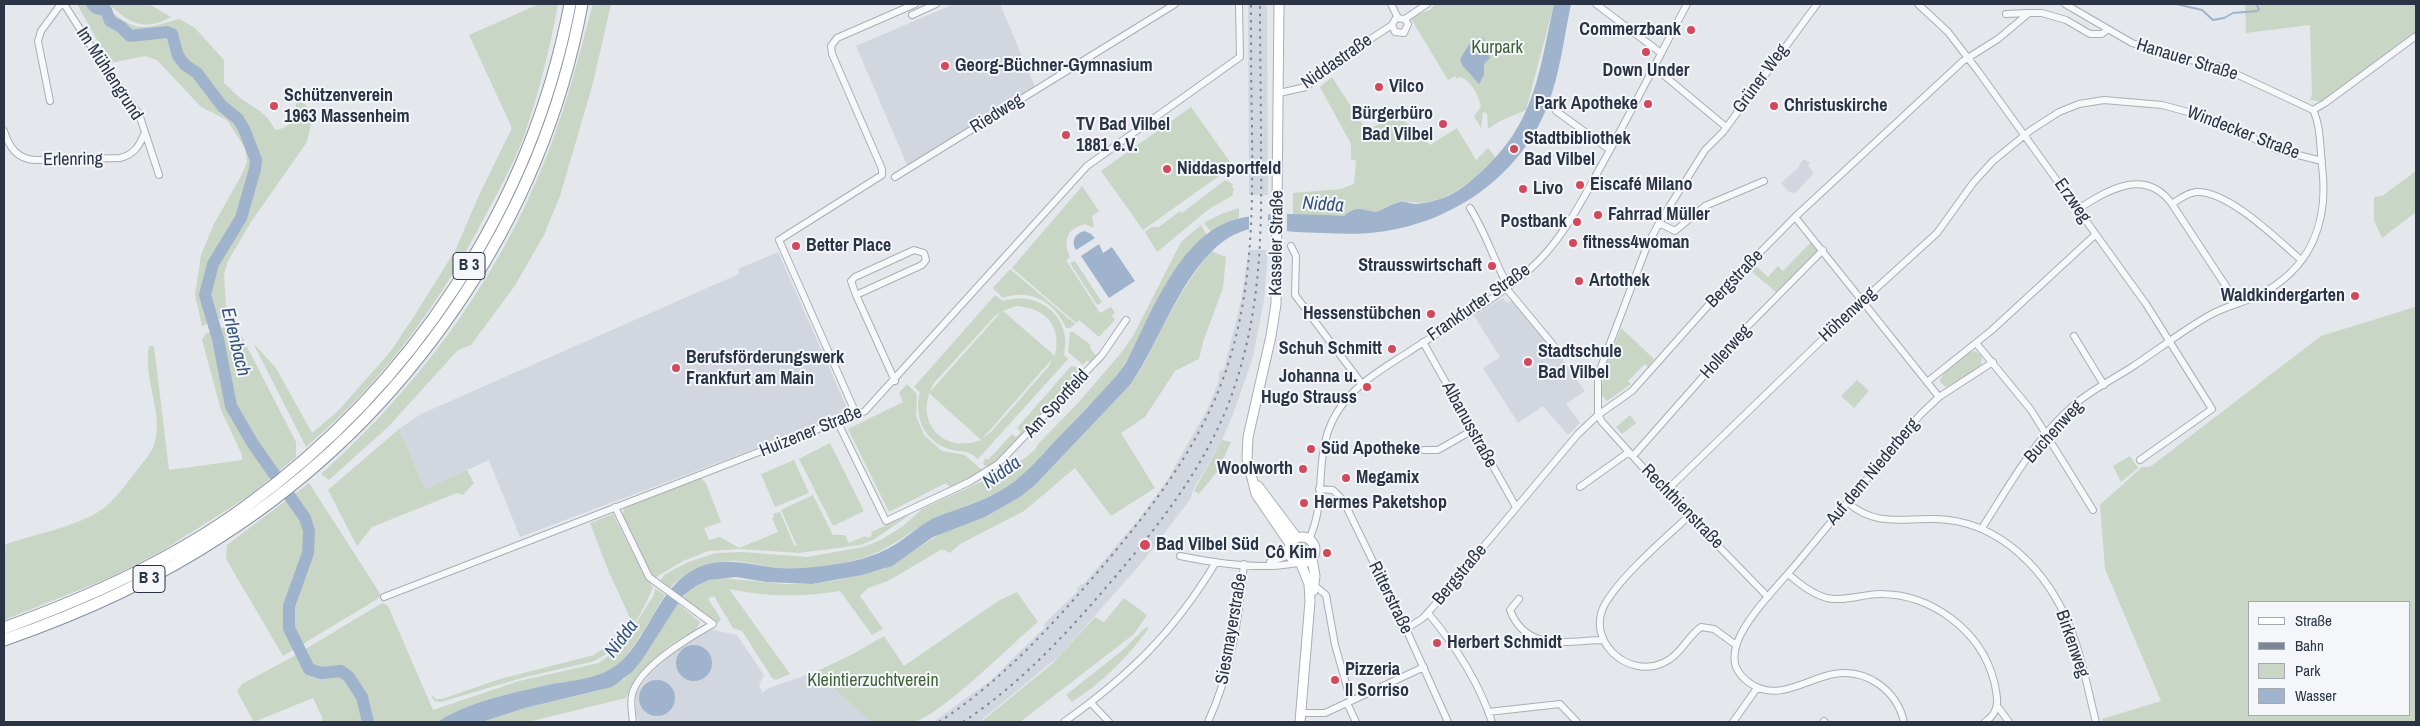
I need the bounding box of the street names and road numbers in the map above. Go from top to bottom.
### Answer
street label: Im Mühlengrund [71,23,147,125]
street label: Niddastraße [1298,30,1376,94]
street label: Hanauer Straße [2134,34,2240,86]
street label: Grüner Weg [1729,40,1793,118]
street label: Riedweg [967,89,1027,139]
street label: Windecker Straße [2184,102,2302,164]
street label: Erlenring [43,149,103,171]
street label: Erzweg [2049,175,2095,227]
street label: Kasseler Straße [1265,190,1289,296]
street label: Bergstraße [1702,245,1768,313]
road number: B 3 [453,252,485,280]
street label: Frankfurter Straße [1423,260,1535,346]
street label: Höhenweg [1815,283,1881,347]
street label: Hollerweg [1696,320,1756,384]
street label: Am Sportfeld [1020,365,1094,443]
street label: Albanusstraße [1436,378,1502,472]
street label: Buchenweg [2020,396,2088,468]
street label: Huizener Straße [757,402,865,462]
street label: Auf dem Niederberg [1822,414,1924,530]
street label: Rechthienstraße [1636,460,1728,554]
street label: Bergstraße [1428,540,1492,610]
street label: Ritterstraße [1363,558,1417,638]
road number: B 3 [133,566,165,592]
street label: Siesmayerstraße [1212,572,1252,686]
street label: Birkenweg [2050,608,2094,680]

